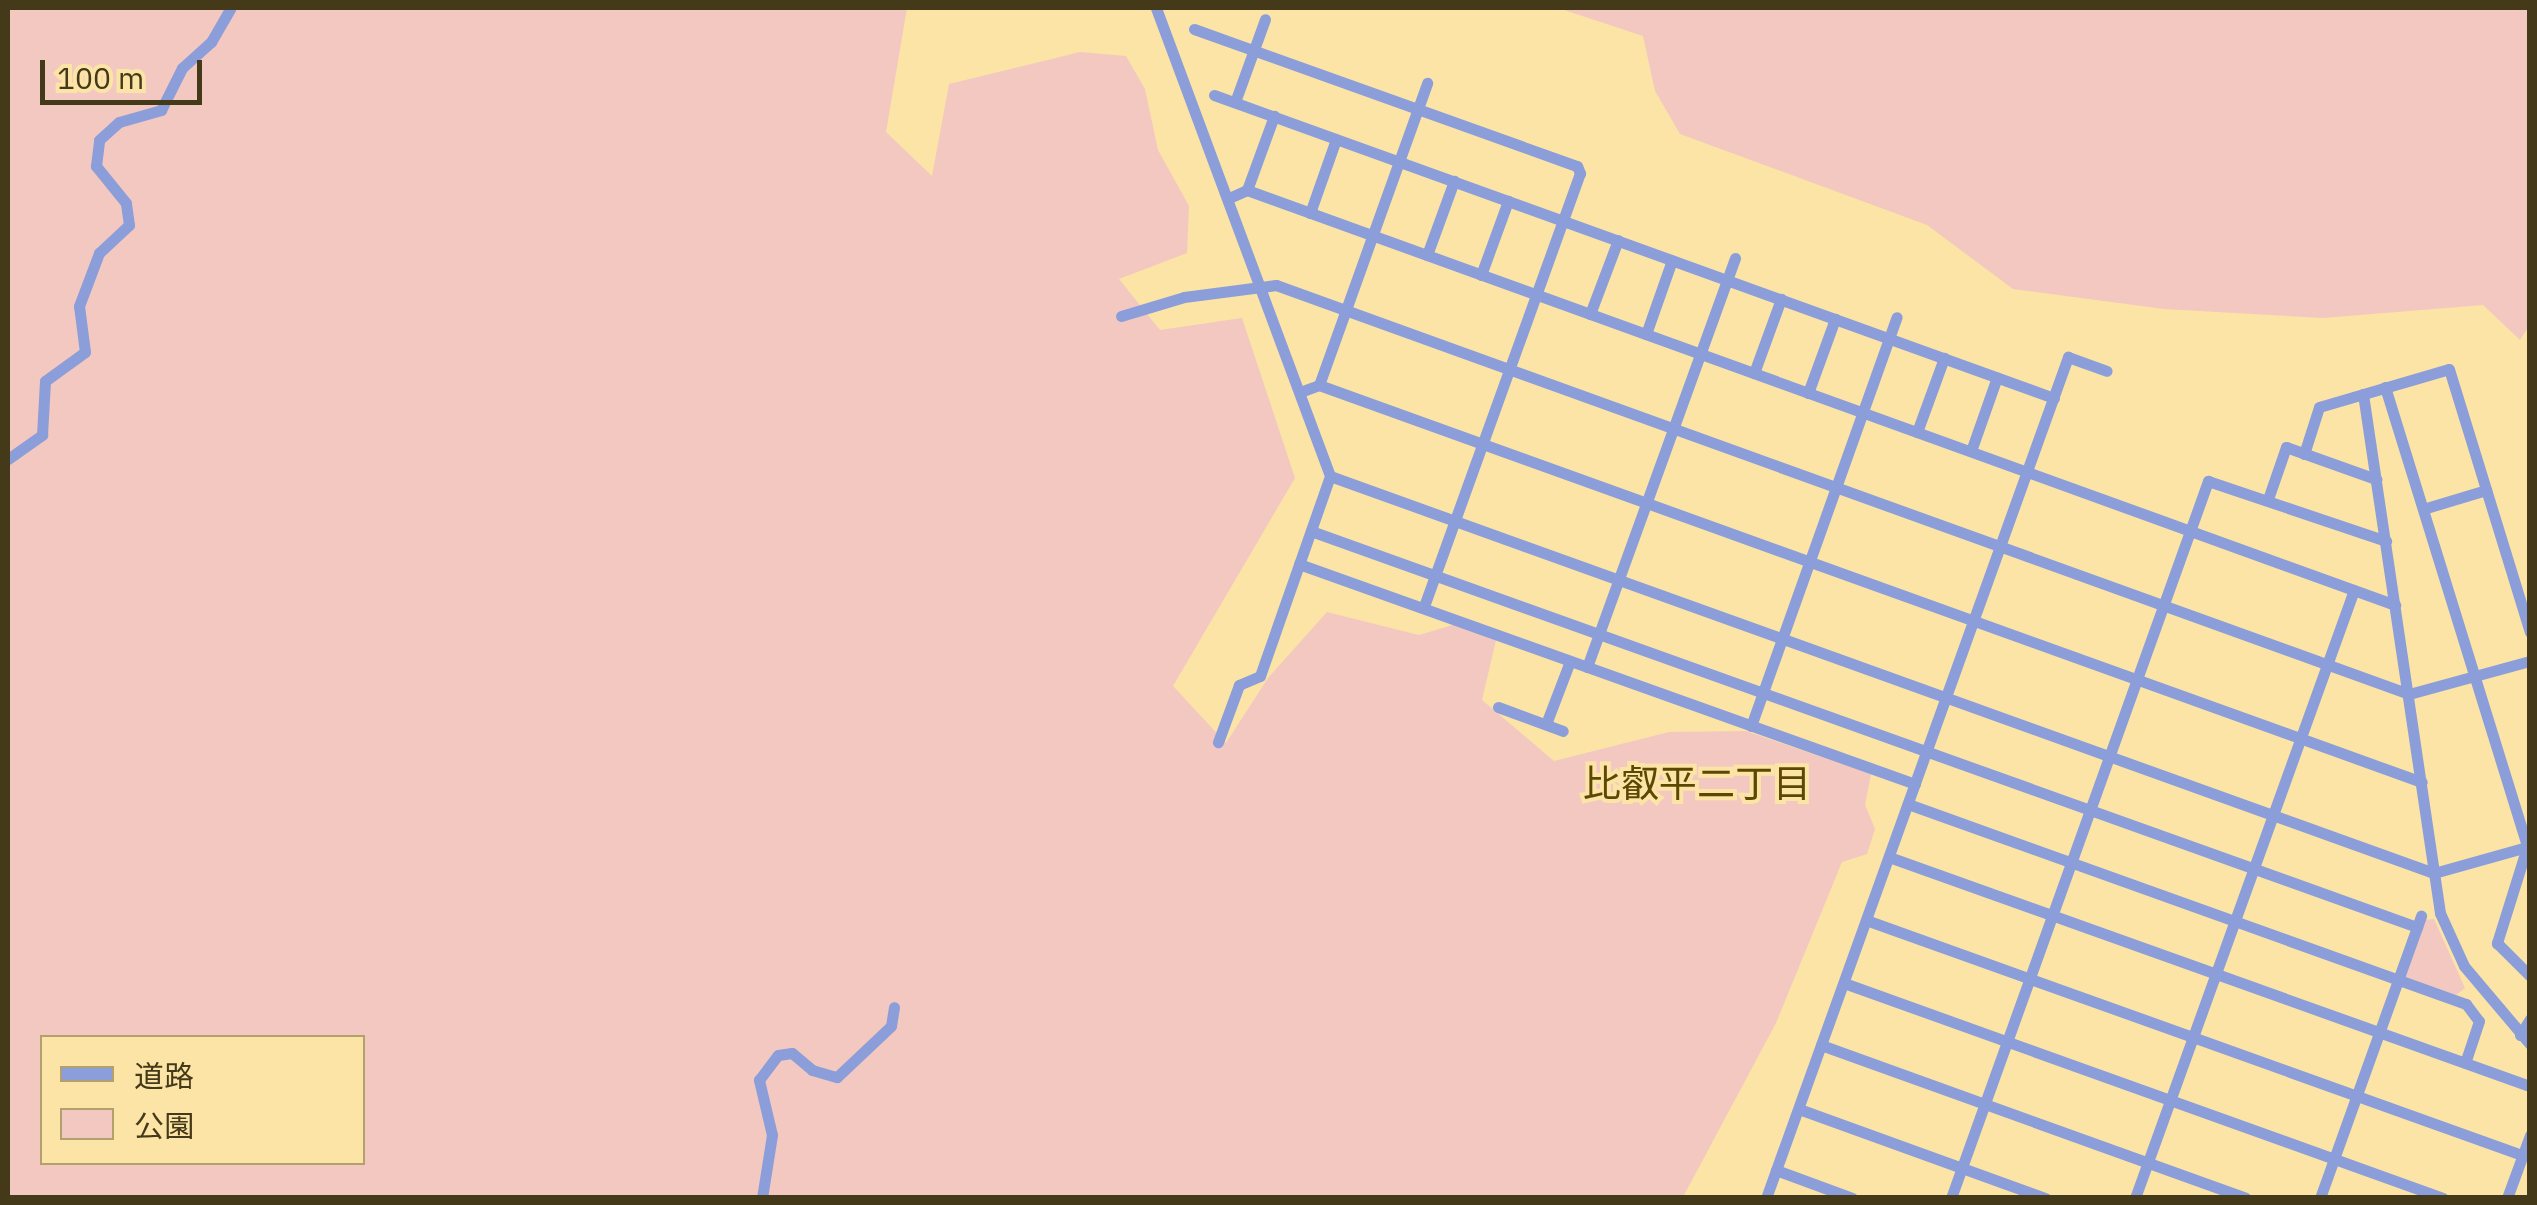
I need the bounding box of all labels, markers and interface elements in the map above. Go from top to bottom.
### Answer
scale bar [45,40,208,102]
text: 100 m [57,58,144,97]
district label: 比叡平二丁目 [1583,760,1811,806]
legend [40,1035,365,1165]
text: 道路 [134,1056,194,1095]
text: 公園 [134,1106,194,1145]

